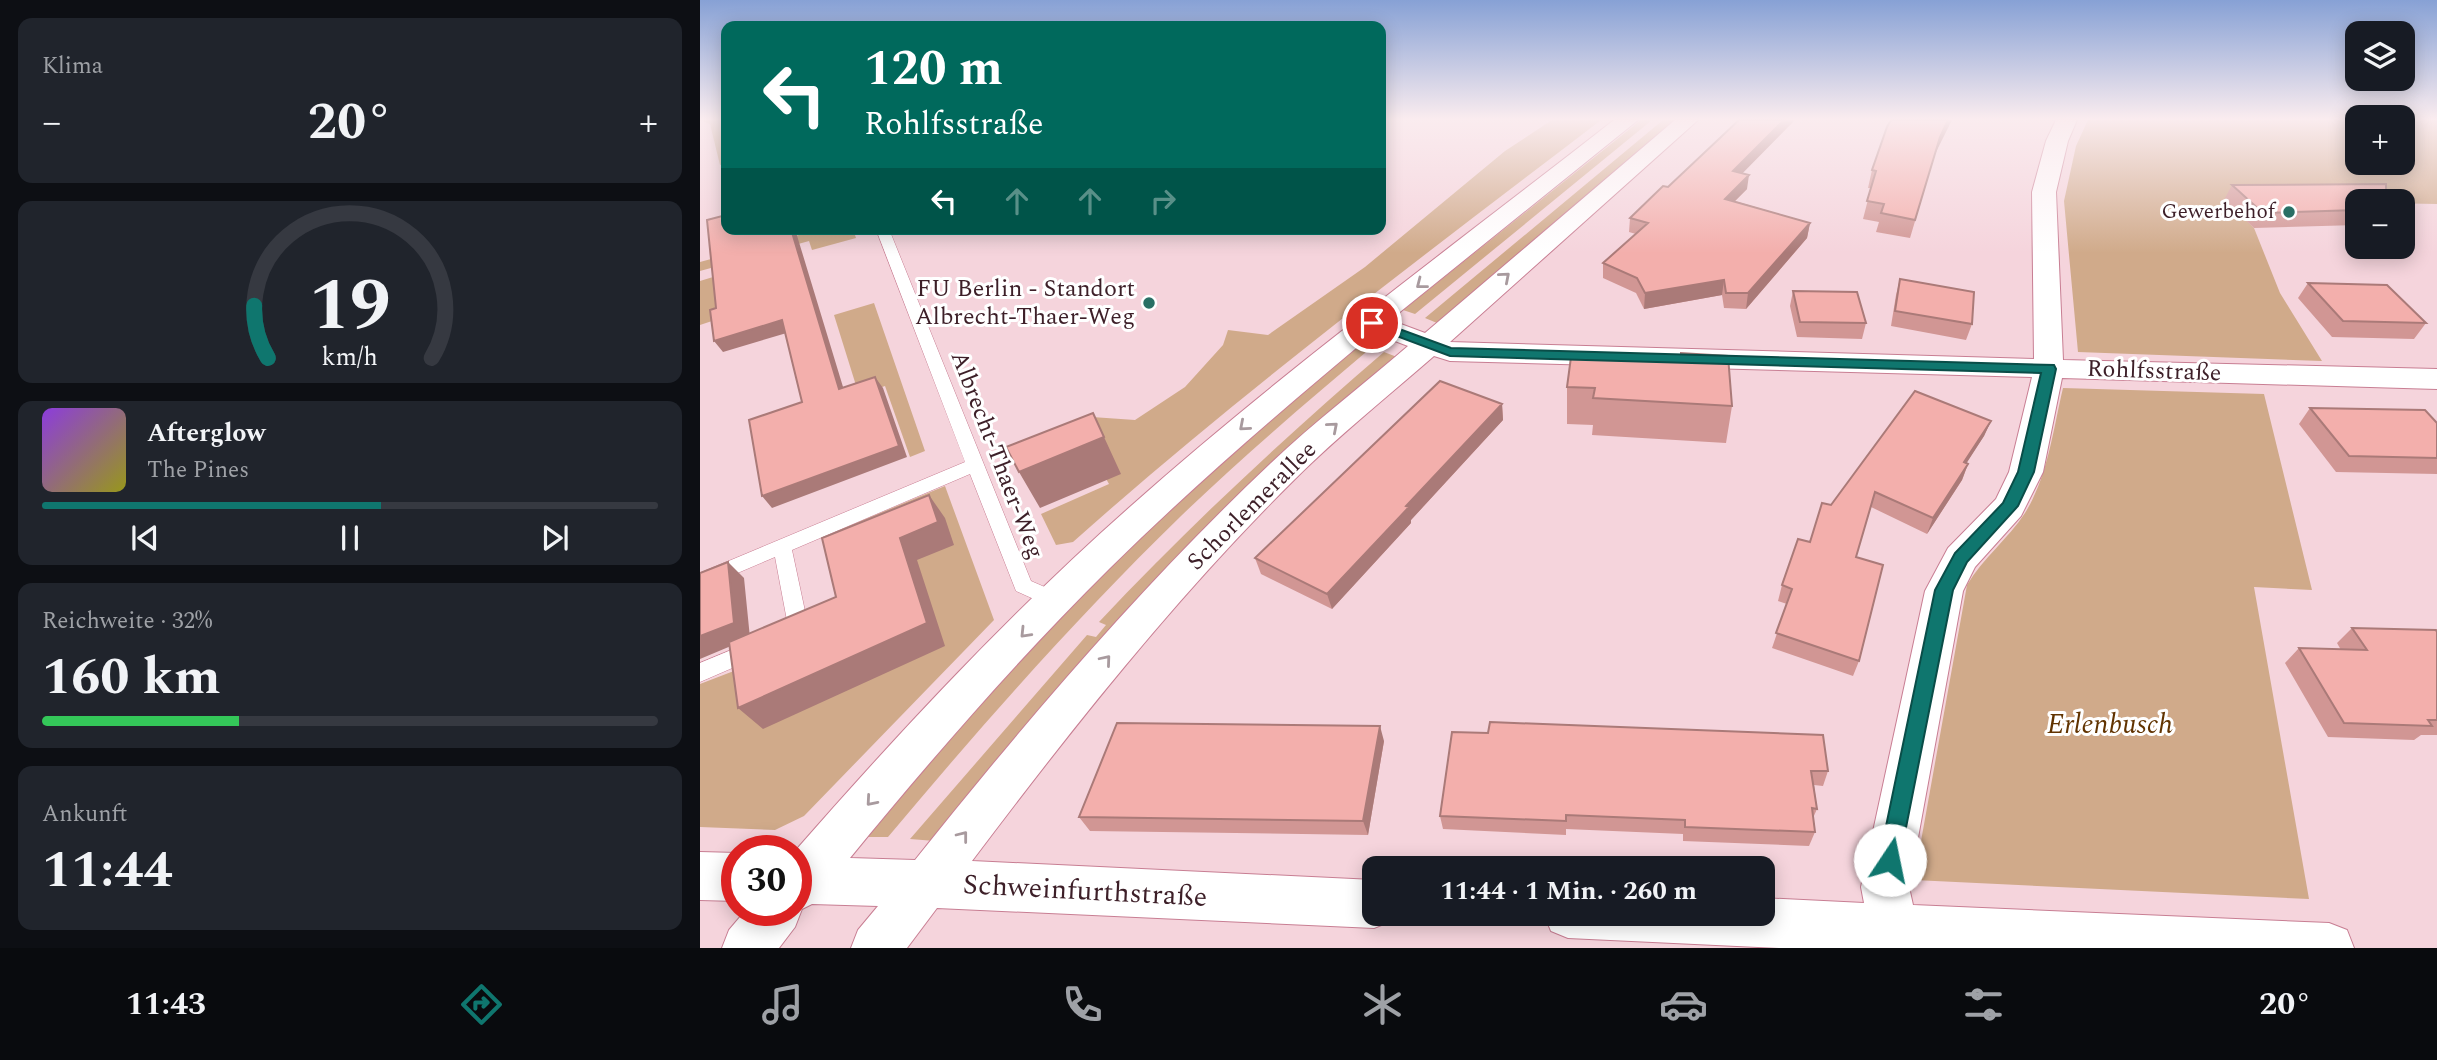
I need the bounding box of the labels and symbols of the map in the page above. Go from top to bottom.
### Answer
place label: Gewerbehof [2162,196,2277,228]
marker: Gewerbehof [2281,204,2297,220]
place label: FU Berlin - Standort Albrecht-Thaer-Weg [915,271,1135,335]
one-way arrow [1496,273,1509,285]
one-way arrow [1416,276,1429,288]
pin [1342,293,1402,353]
marker: FU Berlin - Standort Albrecht-Thaer-Weg [1141,295,1157,311]
street label: Albrecht-Thaer-Weg [941,346,1053,564]
street label: Rohlfsstraße [2086,351,2222,391]
one-way arrow [1239,418,1252,430]
one-way arrow [1325,423,1338,435]
street label: Schorlemerallee [1179,433,1325,579]
one-way arrow [1020,625,1033,638]
one-way arrow [1098,655,1111,667]
park label: Erlenbusch [2047,703,2173,746]
one-way arrow [867,793,879,806]
position arrow [1853,823,1927,897]
one-way arrow [954,831,967,844]
speed limit sign: 30 [721,835,812,926]
street label: Schweinfurthstraße [962,863,1208,919]

